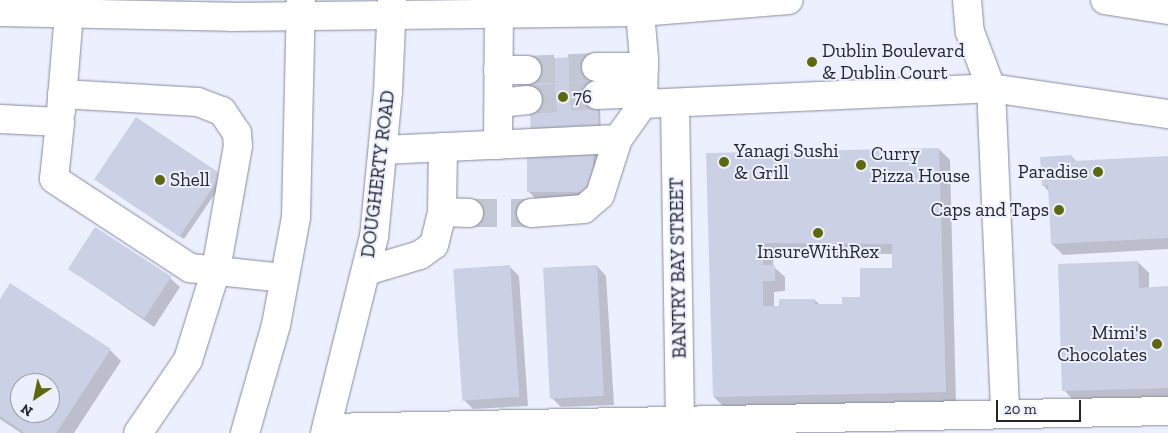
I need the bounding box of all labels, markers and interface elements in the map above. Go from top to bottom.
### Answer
place label: Dublin Boulevard & Dublin Court [822,40,965,84]
marker: Dublin Boulevard & Dublin Court [806,56,818,68]
place label: 76 [573,86,592,108]
street label: DOUGHERTY ROAD [356,89,400,259]
marker: 76 [557,91,569,103]
place label: Yanagi Sushi & Grill [734,140,839,184]
place label: Curry Pizza House [871,143,970,187]
marker: Yanagi Sushi & Grill [718,156,730,168]
marker: Curry Pizza House [855,159,867,171]
place label: Paradise [1018,161,1088,183]
marker: Paradise [1092,166,1104,178]
place label: Shell [170,169,210,191]
marker: Shell [154,174,166,186]
street label: BANTRY BAY STREET [665,177,691,359]
place label: Caps and Taps [930,199,1049,221]
marker: Caps and Taps [1053,204,1065,216]
marker: InsureWithRex [812,227,824,239]
place label: InsureWithRex [757,241,879,263]
place label: Mimi's Chocolates [1057,322,1147,366]
marker: Mimi's Chocolates [1151,338,1163,350]
north arrow [10,373,60,423]
scale bar [998,390,1083,422]
text: N [18,400,36,420]
text: 20 m [1004,400,1037,418]

